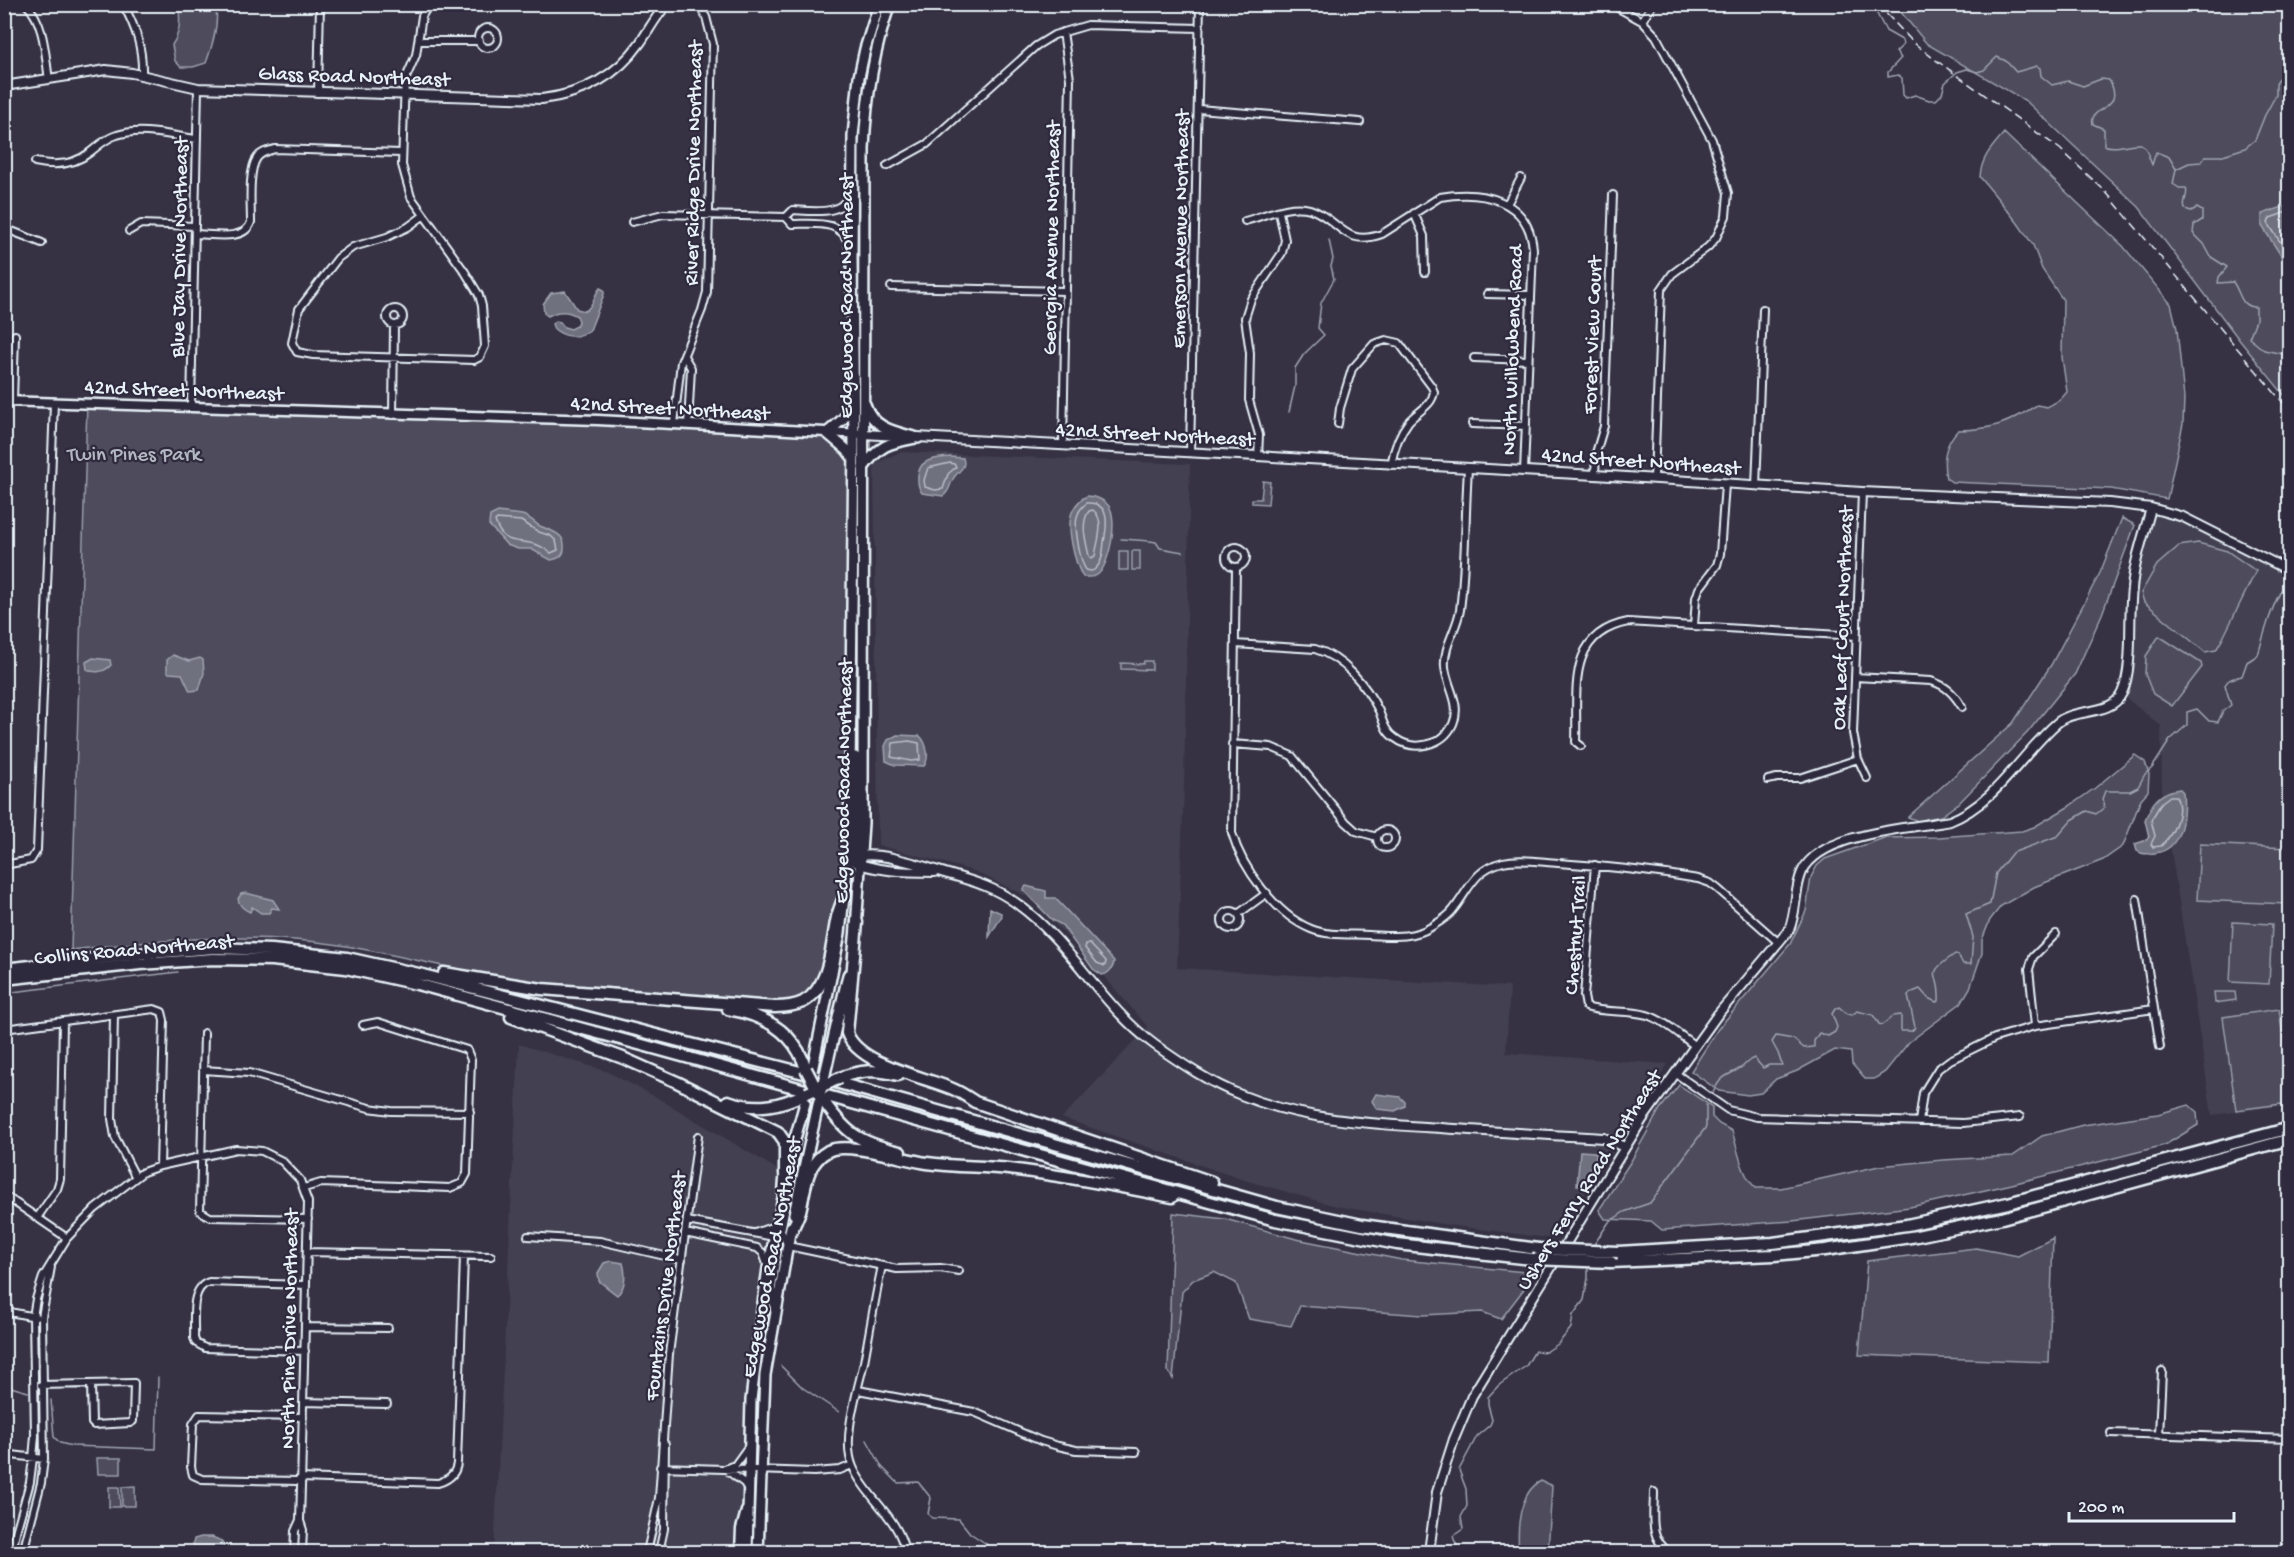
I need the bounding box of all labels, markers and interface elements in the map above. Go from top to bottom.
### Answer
street label: River Ridge Drive Northeast [681,38,710,286]
street label: Glass Road Northeast [258,63,452,94]
street label: Emerson Avenue Northeast [1168,107,1197,349]
street label: Georgia Avenue Northeast [1039,118,1068,355]
street label: Blue Jay Drive Northeast [167,134,196,359]
street label: Edgewood Road Northeast [836,171,861,419]
street label: North Willowbend Road [1498,243,1531,456]
street label: Forest View Court [1579,253,1610,415]
street label: 42nd Street Northeast [84,377,286,409]
street label: 42nd Street Northeast [570,393,772,428]
street label: 42nd Street Northeast [1055,419,1257,454]
park label: Twin Pines Park [66,444,203,469]
street label: 42nd Street Northeast [1541,444,1743,483]
street label: Oak Leaf Court Northeast [1828,503,1861,731]
street label: Edgewood Road Northeast [831,656,860,904]
street label: Chestnut Trail [1561,875,1594,996]
street label: Collins Road Northeast [33,930,238,973]
street label: Ushers Ferry Road Northeast [1513,1064,1671,1296]
street label: Edgewood Road Northeast [738,1133,810,1380]
street label: Fountains Drive Northeast [641,1168,694,1403]
street label: North Pine Drive Northeast [277,1206,306,1449]
scale bar [2069,1485,2234,1523]
text: 200 m [2078,1498,2125,1519]

